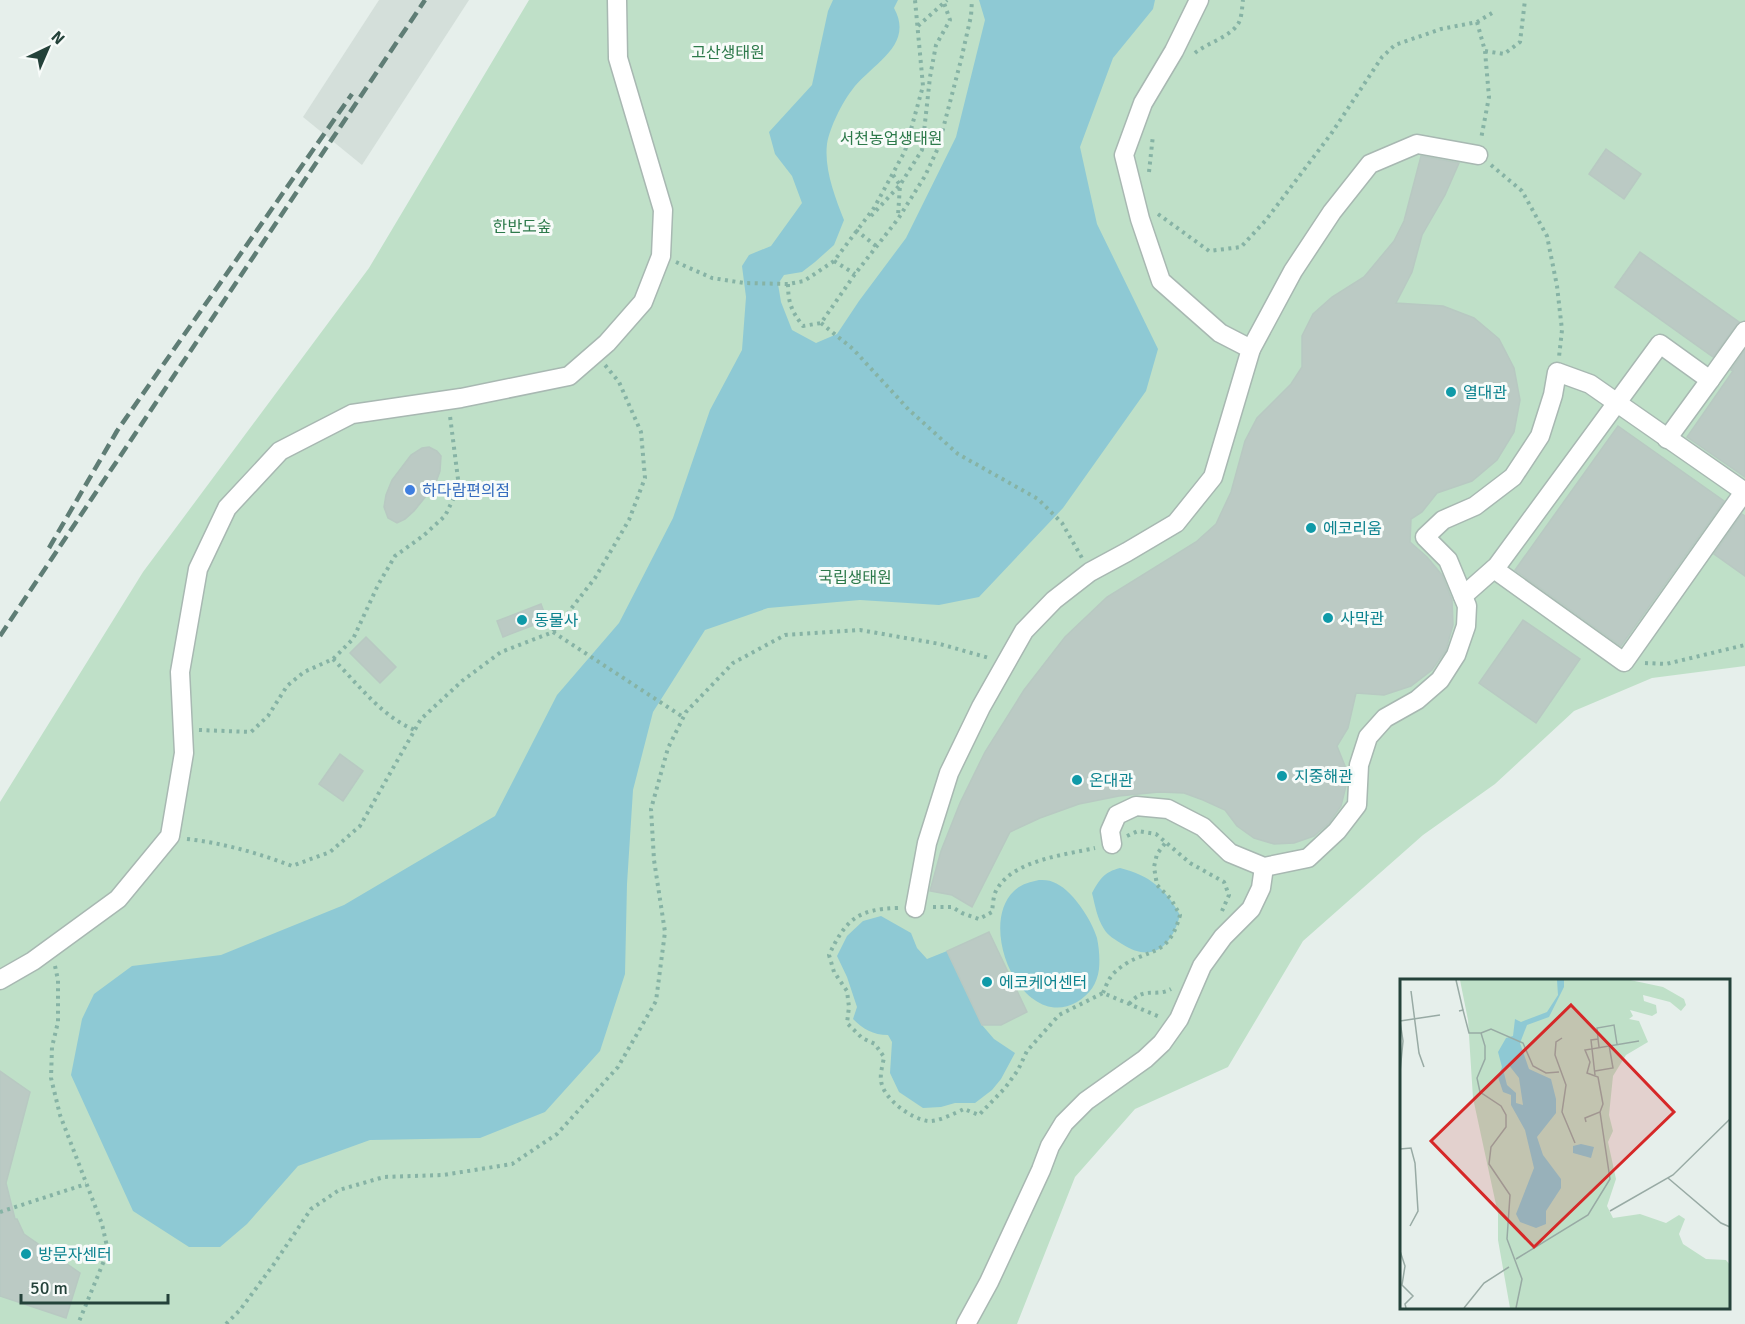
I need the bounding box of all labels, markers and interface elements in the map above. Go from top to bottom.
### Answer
north arrow [18,18,78,78]
text: N [47,27,69,49]
park label: 고산생태원 [691,43,765,63]
park label: 서천농업생태원 [839,129,943,149]
park label: 한반도숲 [493,217,551,237]
place label: 열대관 [1463,383,1507,403]
marker: 열대관 [1444,385,1458,399]
place label: 하다람편의점 [422,481,510,501]
marker: 하다람편의점 [403,483,417,497]
place label: 에코리움 [1323,519,1382,539]
marker: 에코리움 [1304,521,1318,535]
park label: 국립생태원 [818,568,892,588]
place label: 사막관 [1340,609,1384,629]
place label: 동물사 [534,611,578,631]
marker: 사막관 [1321,611,1335,625]
marker: 동물사 [515,613,529,627]
place label: 지중해관 [1294,767,1353,787]
marker: 지중해관 [1275,769,1289,783]
place label: 온대관 [1089,771,1133,791]
marker: 온대관 [1070,773,1084,787]
place label: 에코케어센터 [999,973,1087,993]
marker: 에코케어센터 [980,975,994,989]
inset map [1400,979,1730,1309]
place label: 방문자센터 [38,1245,112,1265]
marker: 방문자센터 [19,1247,33,1261]
scale bar [21,1267,168,1305]
text: 50 m [30,1277,68,1299]

